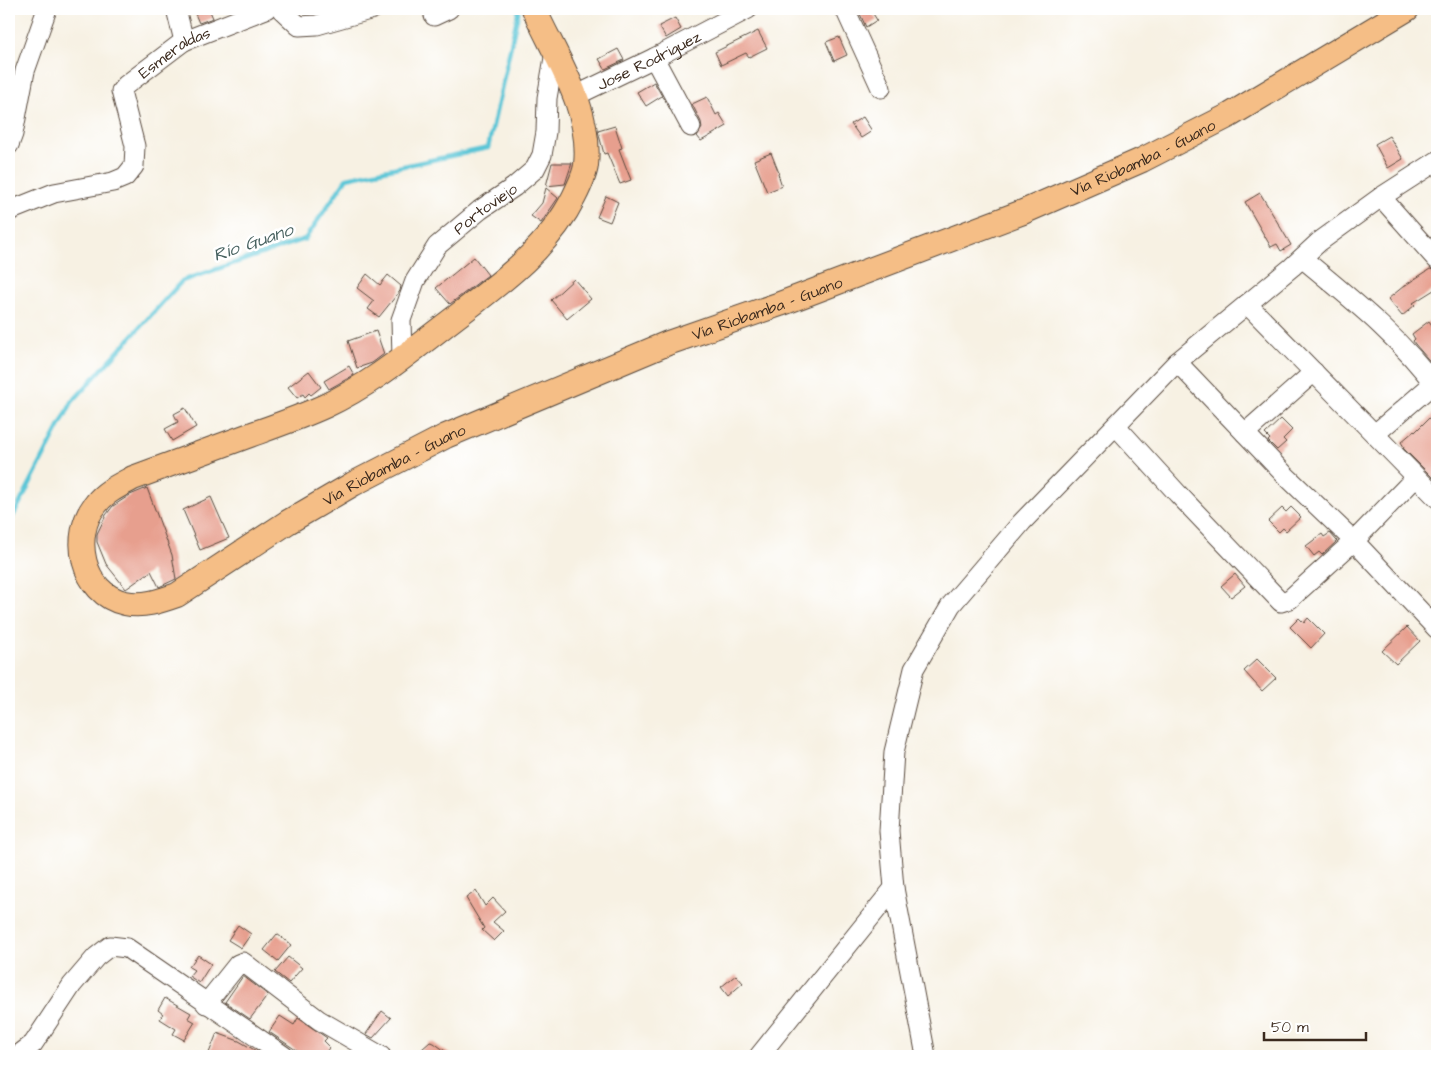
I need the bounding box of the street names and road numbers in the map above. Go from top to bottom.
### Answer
street label: Esmeraldas [134,22,214,84]
street label: Jose Rodriguez [593,26,705,96]
street label: Vía Riobamba - Guano [1067,114,1220,202]
street label: Portoviejo [449,178,522,240]
street label: Vía Riobamba - Guano [689,271,846,346]
street label: Vía Riobamba - Guano [319,419,469,512]

